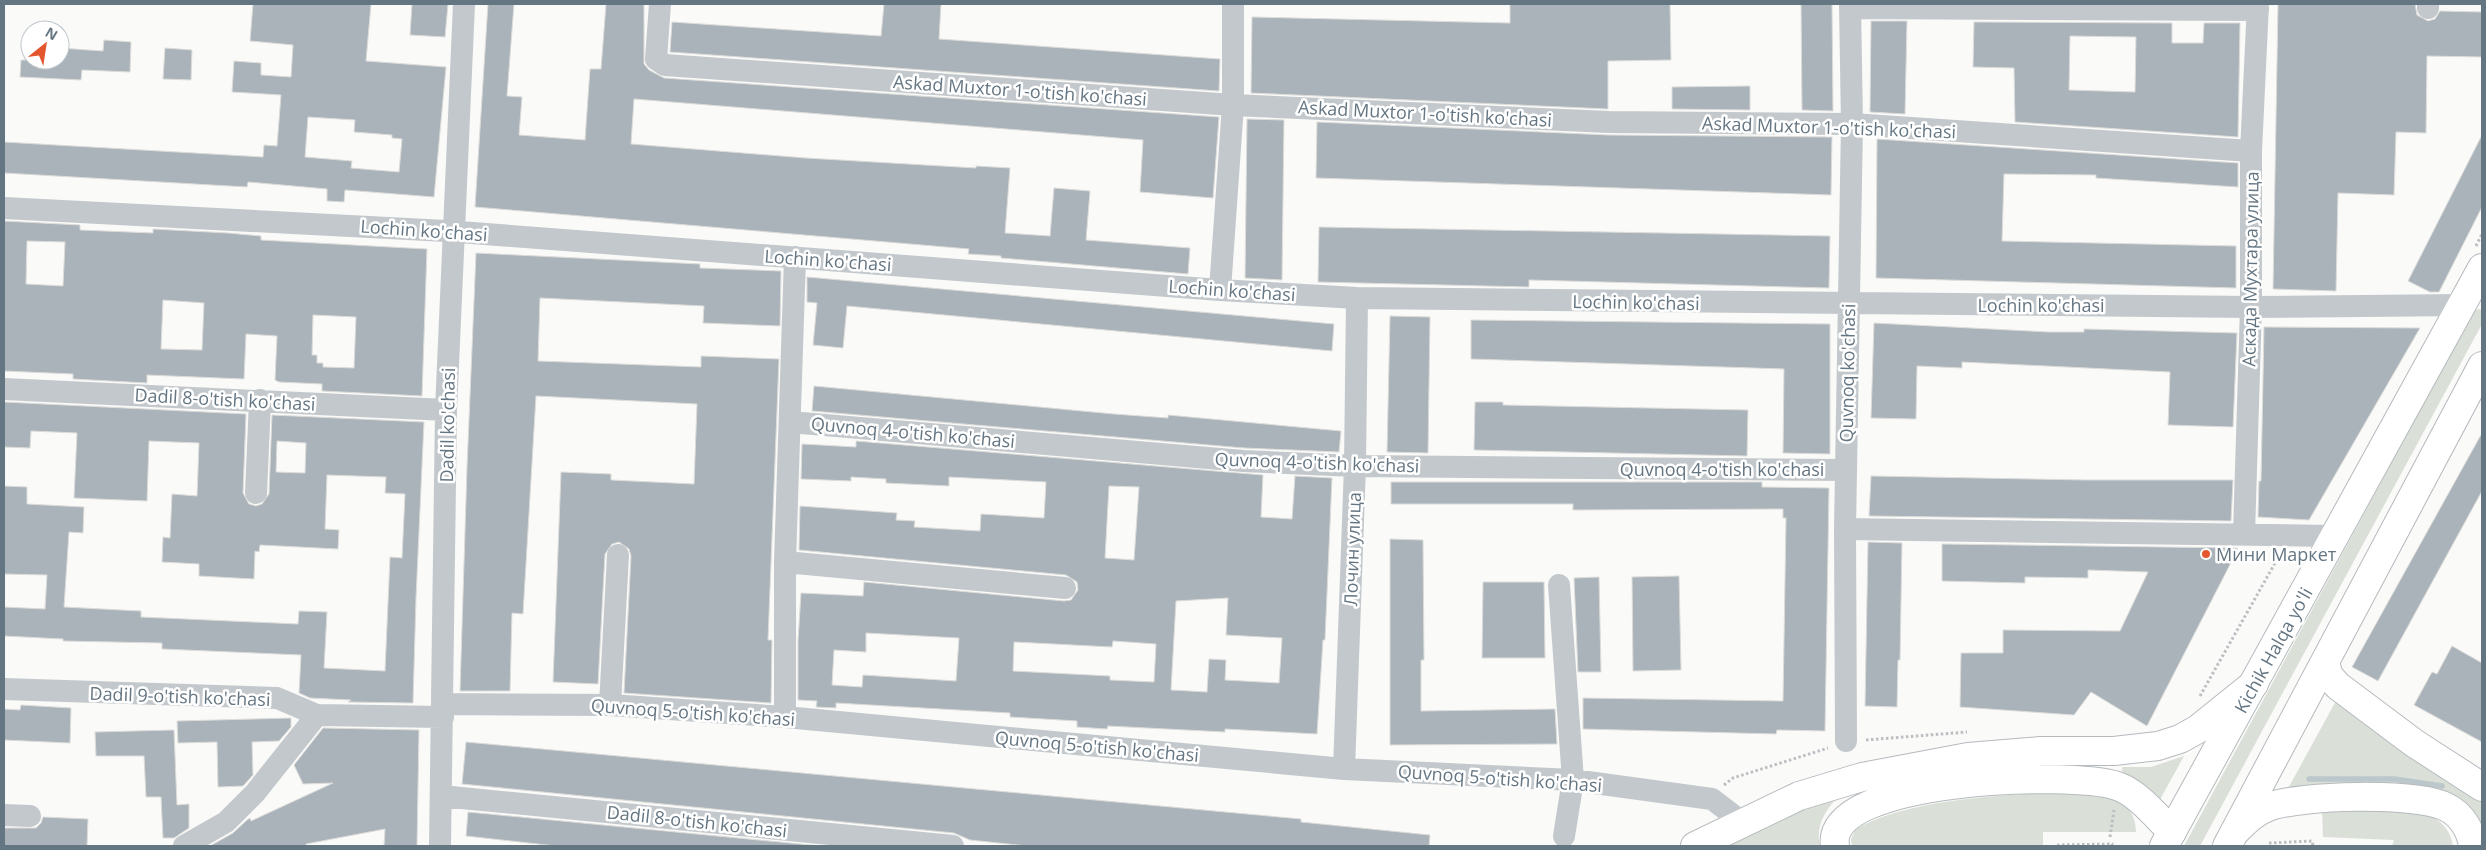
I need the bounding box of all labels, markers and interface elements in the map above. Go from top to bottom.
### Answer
north arrow [20,20,70,70]
text: N [42,22,61,44]
street label: Askad Muxtor 1-o'tish ko'chasi [892,69,1148,111]
street label: Askad Muxtor 1-o'tish ko'chasi [1297,94,1553,132]
street label: Askad Muxtor 1-o'tish ko'chasi [1702,111,1956,143]
street label: Аскада Мухтара улица [2236,171,2264,367]
street label: Lochin ko'chasi [360,214,488,246]
street label: Lochin ko'chasi [764,244,892,276]
street label: Lochin ko'chasi [1168,274,1296,306]
street label: Lochin ko'chasi [1572,289,1700,315]
street label: Lochin ko'chasi [1977,293,2105,317]
street label: Quvnoq ko'chasi [1834,303,1860,443]
street label: Dadil ko'chasi [434,367,460,483]
street label: Dadil 8-o'tish ko'chasi [134,382,316,416]
street label: Quvnoq 4-o'tish ko'chasi [810,411,1016,453]
street label: Quvnoq 4-o'tish ko'chasi [1214,446,1420,478]
street label: Quvnoq 4-o'tish ko'chasi [1620,457,1824,481]
street label: Лочин улица [1338,492,1366,606]
place label: Мини Маркет [2216,542,2337,566]
marker: Мини Маркет [2200,548,2212,560]
street label: Kichik Halqa yo'li [2228,583,2318,717]
street label: Dadil 9-o'tish ko'chasi [89,681,271,711]
street label: Quvnoq 5-o'tish ko'chasi [590,693,796,731]
street label: Quvnoq 5-o'tish ko'chasi [994,725,1200,767]
street label: Quvnoq 5-o'tish ko'chasi [1397,759,1603,797]
street label: Dadil 8-o'tish ko'chasi [606,800,788,842]

